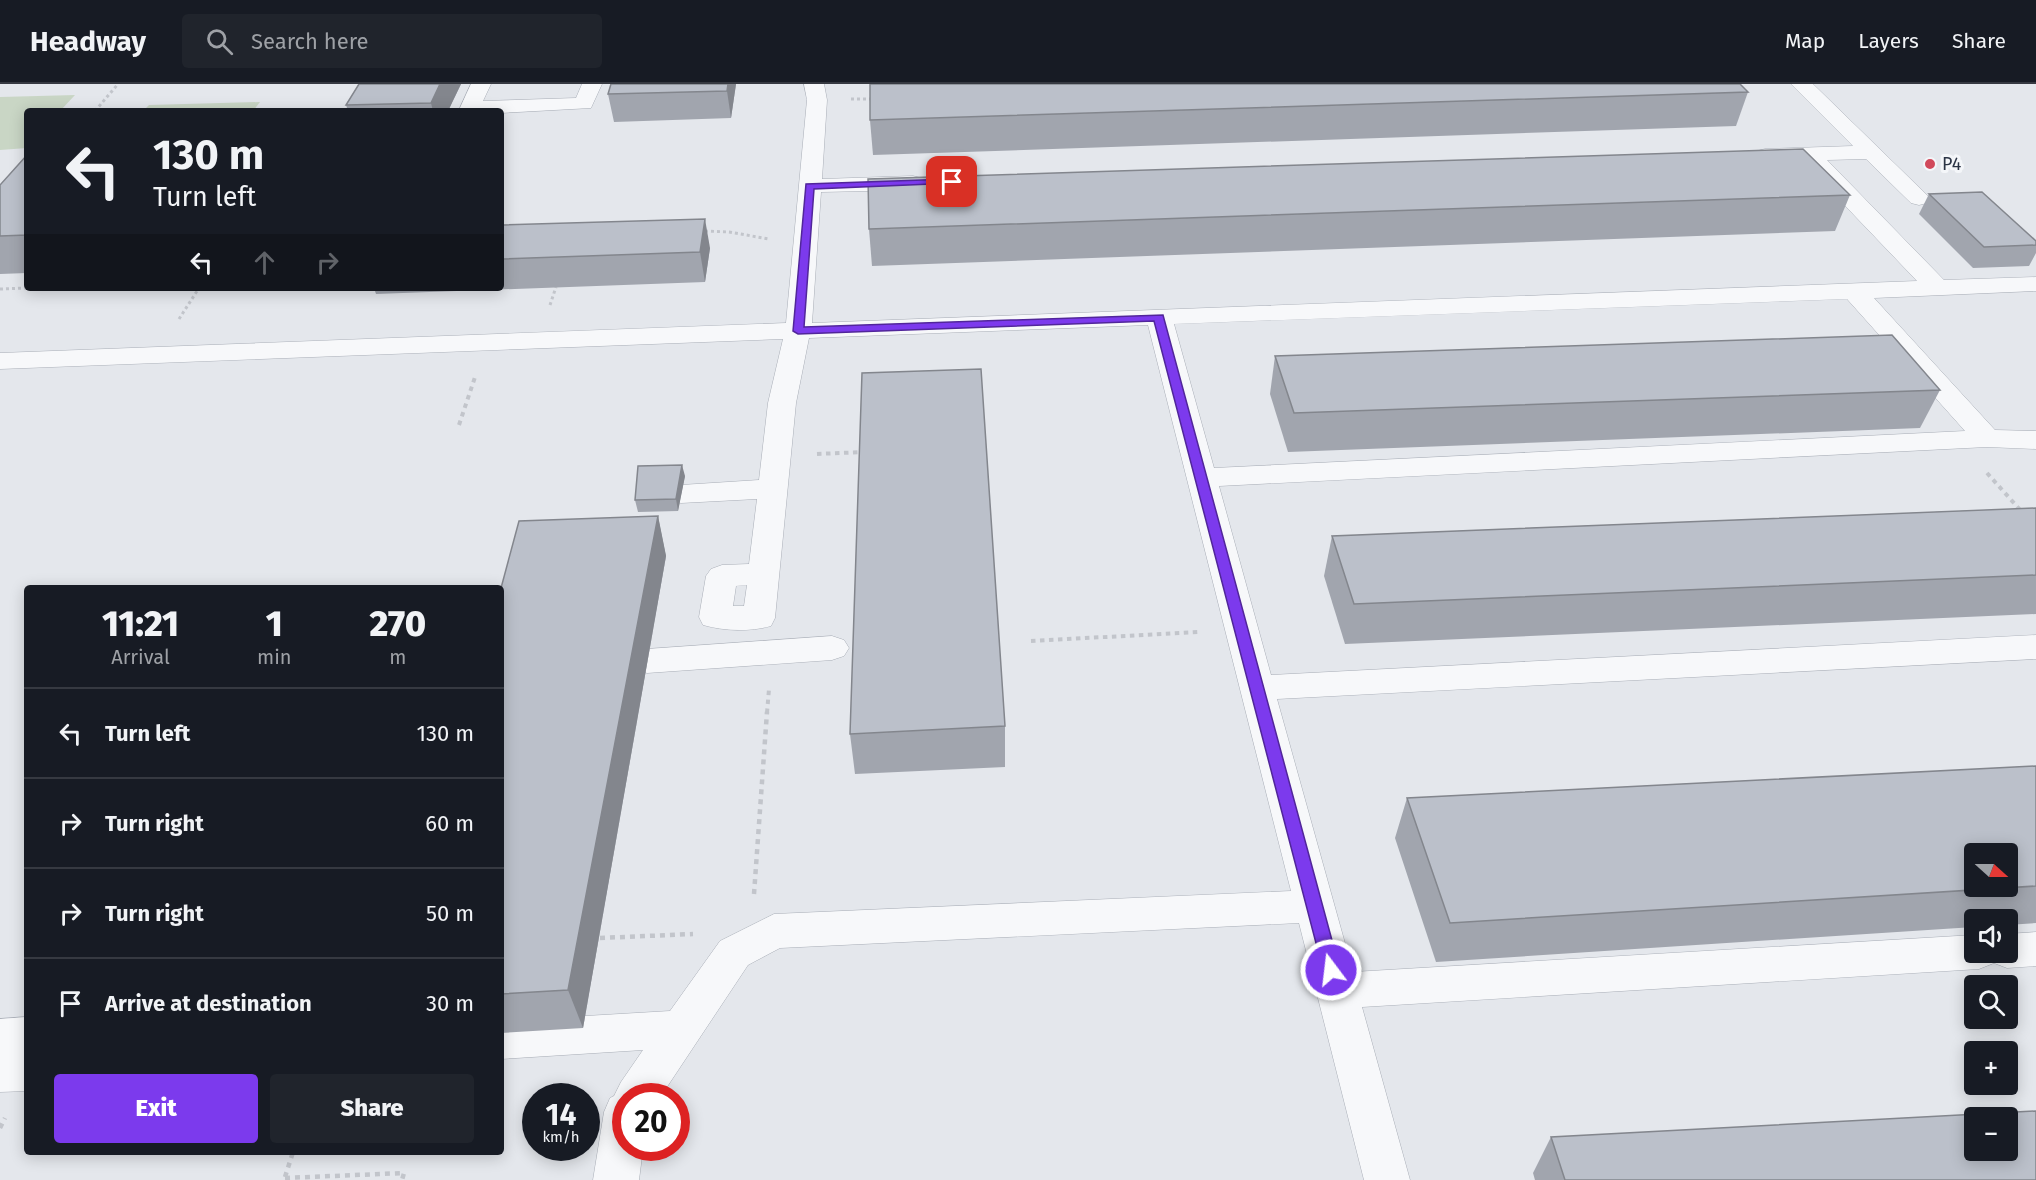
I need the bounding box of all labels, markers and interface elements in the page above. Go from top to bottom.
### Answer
search box [182,14,602,68]
text: Headway [30,25,146,58]
icon: search [203,25,236,58]
text: Search here [251,28,369,55]
text: Map [1785,28,1825,54]
text: Layers [1858,28,1919,54]
text: Share [1952,28,2006,54]
text: 130 m [153,130,264,180]
icon: left [54,132,132,210]
place label: P4 [1942,153,1962,175]
pin [926,156,977,207]
marker: P4 [1923,157,1937,171]
icon: arrive [935,165,968,198]
text: Turn left [153,181,256,213]
icon: left [185,246,218,279]
icon: ahead [248,246,281,279]
icon: right [311,246,344,279]
text: 11:21 [102,602,179,646]
text: 1 [266,602,283,646]
text: 270 [369,602,426,646]
text: Arrival [111,645,170,669]
text: min [257,645,292,669]
text: m [389,645,406,669]
icon: left [54,717,87,750]
text: Turn left [105,720,190,747]
text: 130 m [417,720,474,747]
icon: right [54,807,87,840]
text: Turn right [105,810,204,837]
text: 60 m [425,810,474,837]
north arrow [1964,843,2018,897]
map controls [1964,843,2018,1161]
icon: right [54,897,87,930]
text: Turn right [105,900,204,927]
text: 50 m [426,900,474,927]
button: sound [1964,909,2018,963]
position arrow [1299,938,1363,1002]
button: search [1964,975,2018,1029]
icon: arrive [54,987,87,1020]
text: Arrive at destination [105,990,312,1017]
text: 30 m [426,990,474,1017]
button: + [1964,1041,2018,1095]
button: Exit [54,1074,258,1143]
button: Share [270,1074,474,1143]
speed limit sign: 20 [612,1083,690,1161]
text: 14 [546,1097,576,1133]
button: − [1964,1107,2018,1161]
text: km/h [542,1128,580,1146]

